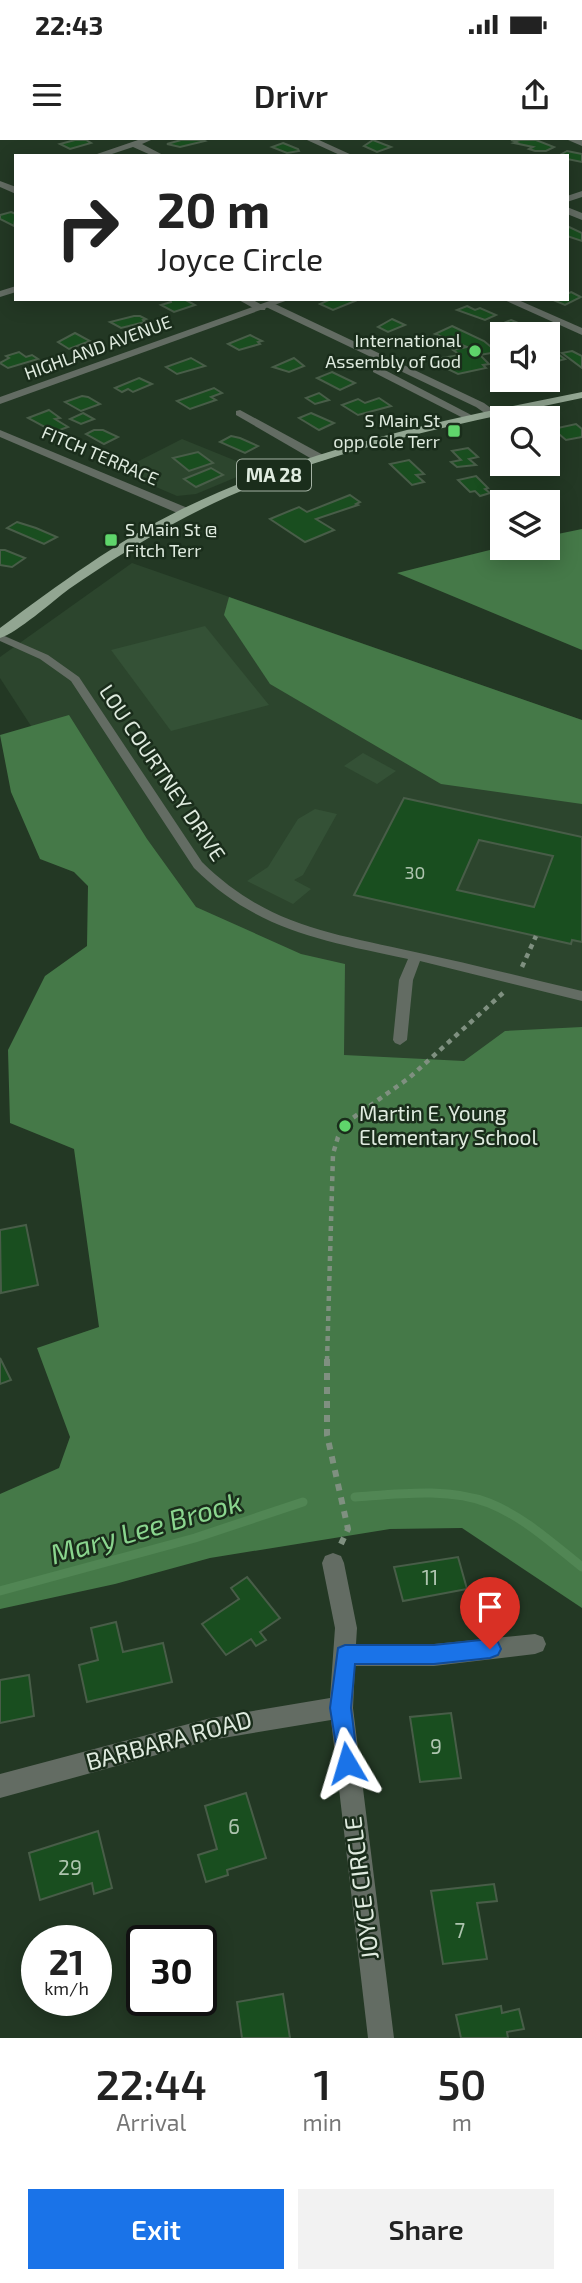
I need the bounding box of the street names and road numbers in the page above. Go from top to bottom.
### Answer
street label: HIGHLAND AVENUE [21,310,174,384]
street label: FITCH TERRACE [39,421,162,490]
road number: MA 28 [237,460,311,490]
street label: LOU COURTNEY DRIVE [95,679,232,865]
street label: BARBARA ROAD [82,1703,255,1776]
street label: JOYCE CIRCLE [337,1815,384,1961]

